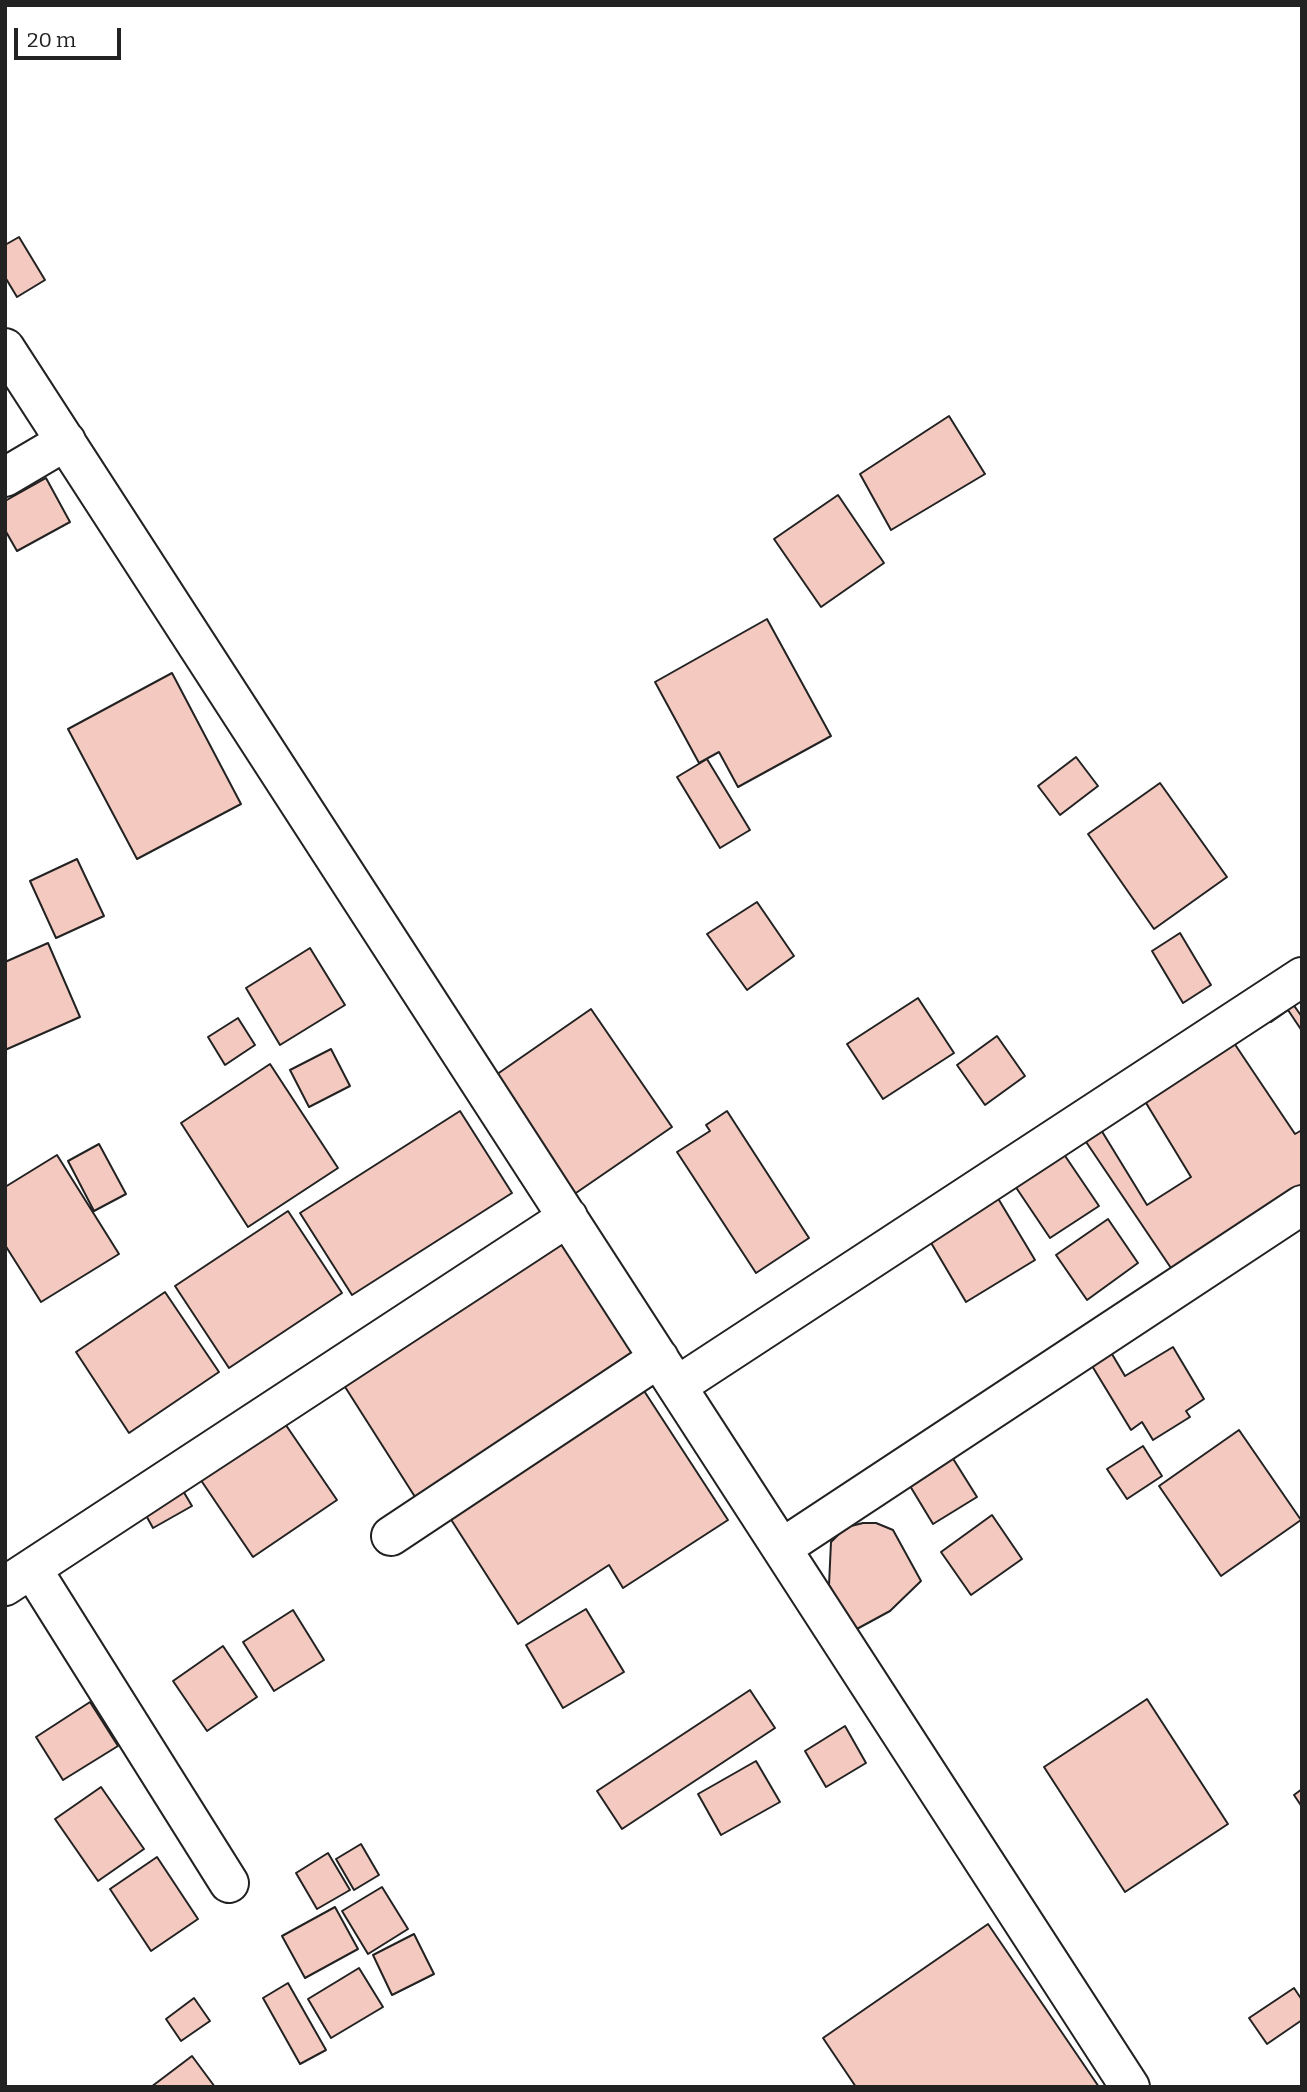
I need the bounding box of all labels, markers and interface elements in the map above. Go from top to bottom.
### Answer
scale bar [18,14,124,58]
text: 20 m [27,27,76,53]

